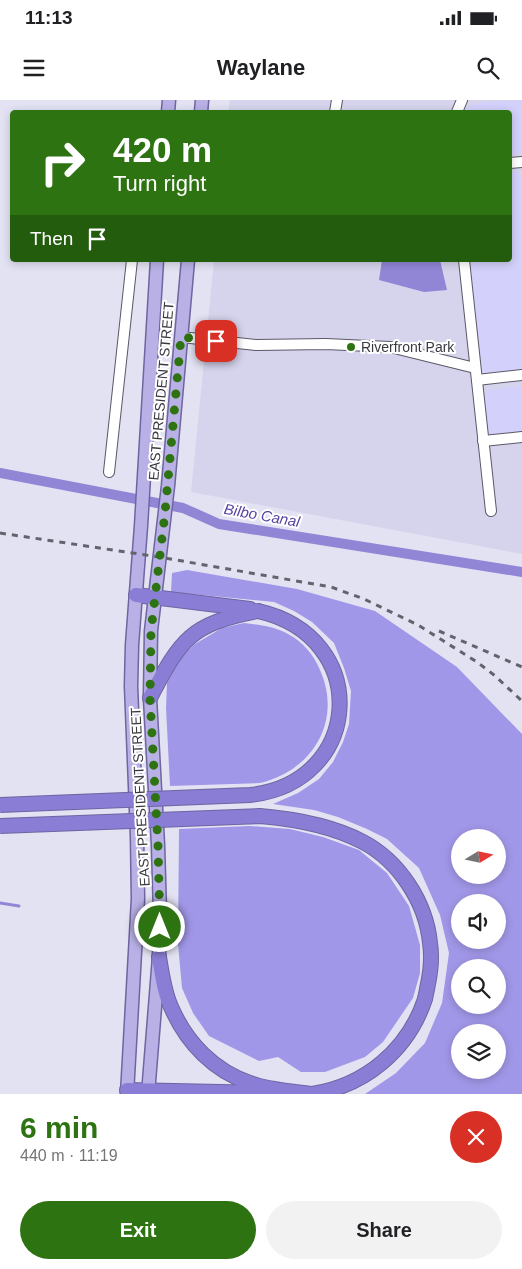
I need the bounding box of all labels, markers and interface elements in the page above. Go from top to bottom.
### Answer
text: 11:13 [25,7,73,28]
icon: menu [20,54,48,82]
icon: search [474,54,502,82]
text: Waylane [217,55,305,80]
icon: right [30,130,95,195]
text: 420 m [113,130,212,169]
text: Turn right [113,171,206,196]
icon: arrive [83,225,111,253]
text: Then [30,228,73,249]
street label: EAST PRESIDENT STREET [145,301,177,481]
pin [195,320,237,362]
icon: arrive [202,327,230,355]
place label: Riverfront Park [361,339,455,355]
marker: Riverfront Park [345,341,357,353]
water label: Bilbo Canal [223,500,302,530]
street label: EAST PRESIDENT STREET [127,707,153,887]
north arrow [451,829,506,884]
map controls [451,829,506,1079]
button: sound [451,894,506,949]
position arrow [133,900,185,952]
button: search [451,959,506,1014]
button: layers [451,1024,506,1079]
text: 6 min [20,1111,98,1144]
button: close [450,1111,502,1163]
text: 440 m · 11:19 [20,1147,118,1164]
button: Exit [20,1201,256,1259]
button: Share [266,1201,502,1259]

